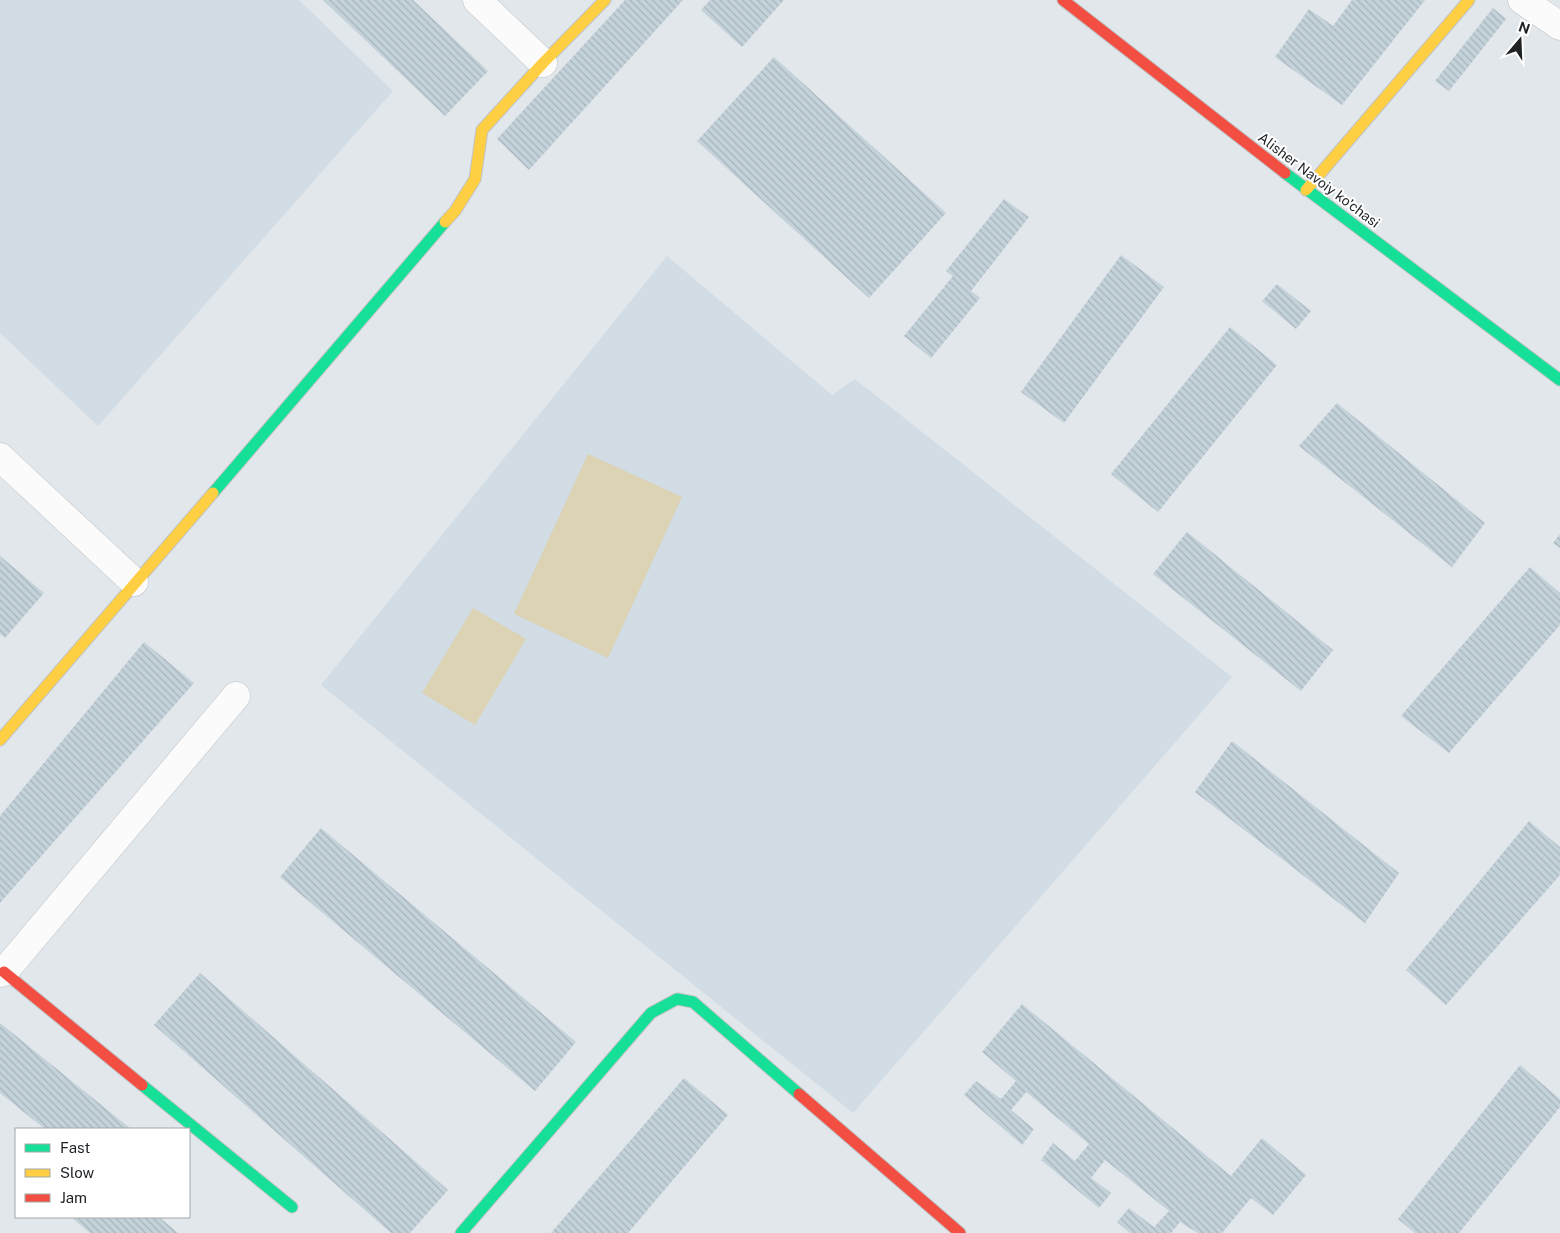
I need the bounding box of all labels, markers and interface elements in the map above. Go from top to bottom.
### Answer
north arrow [1495,15,1545,65]
text: N [1516,18,1532,37]
street label: Alisher Navoiy ko'chasi [1255,129,1383,231]
legend [15,1128,190,1218]
text: Fast [60,1139,90,1156]
text: Slow [60,1164,95,1181]
text: Jam [60,1189,87,1206]

